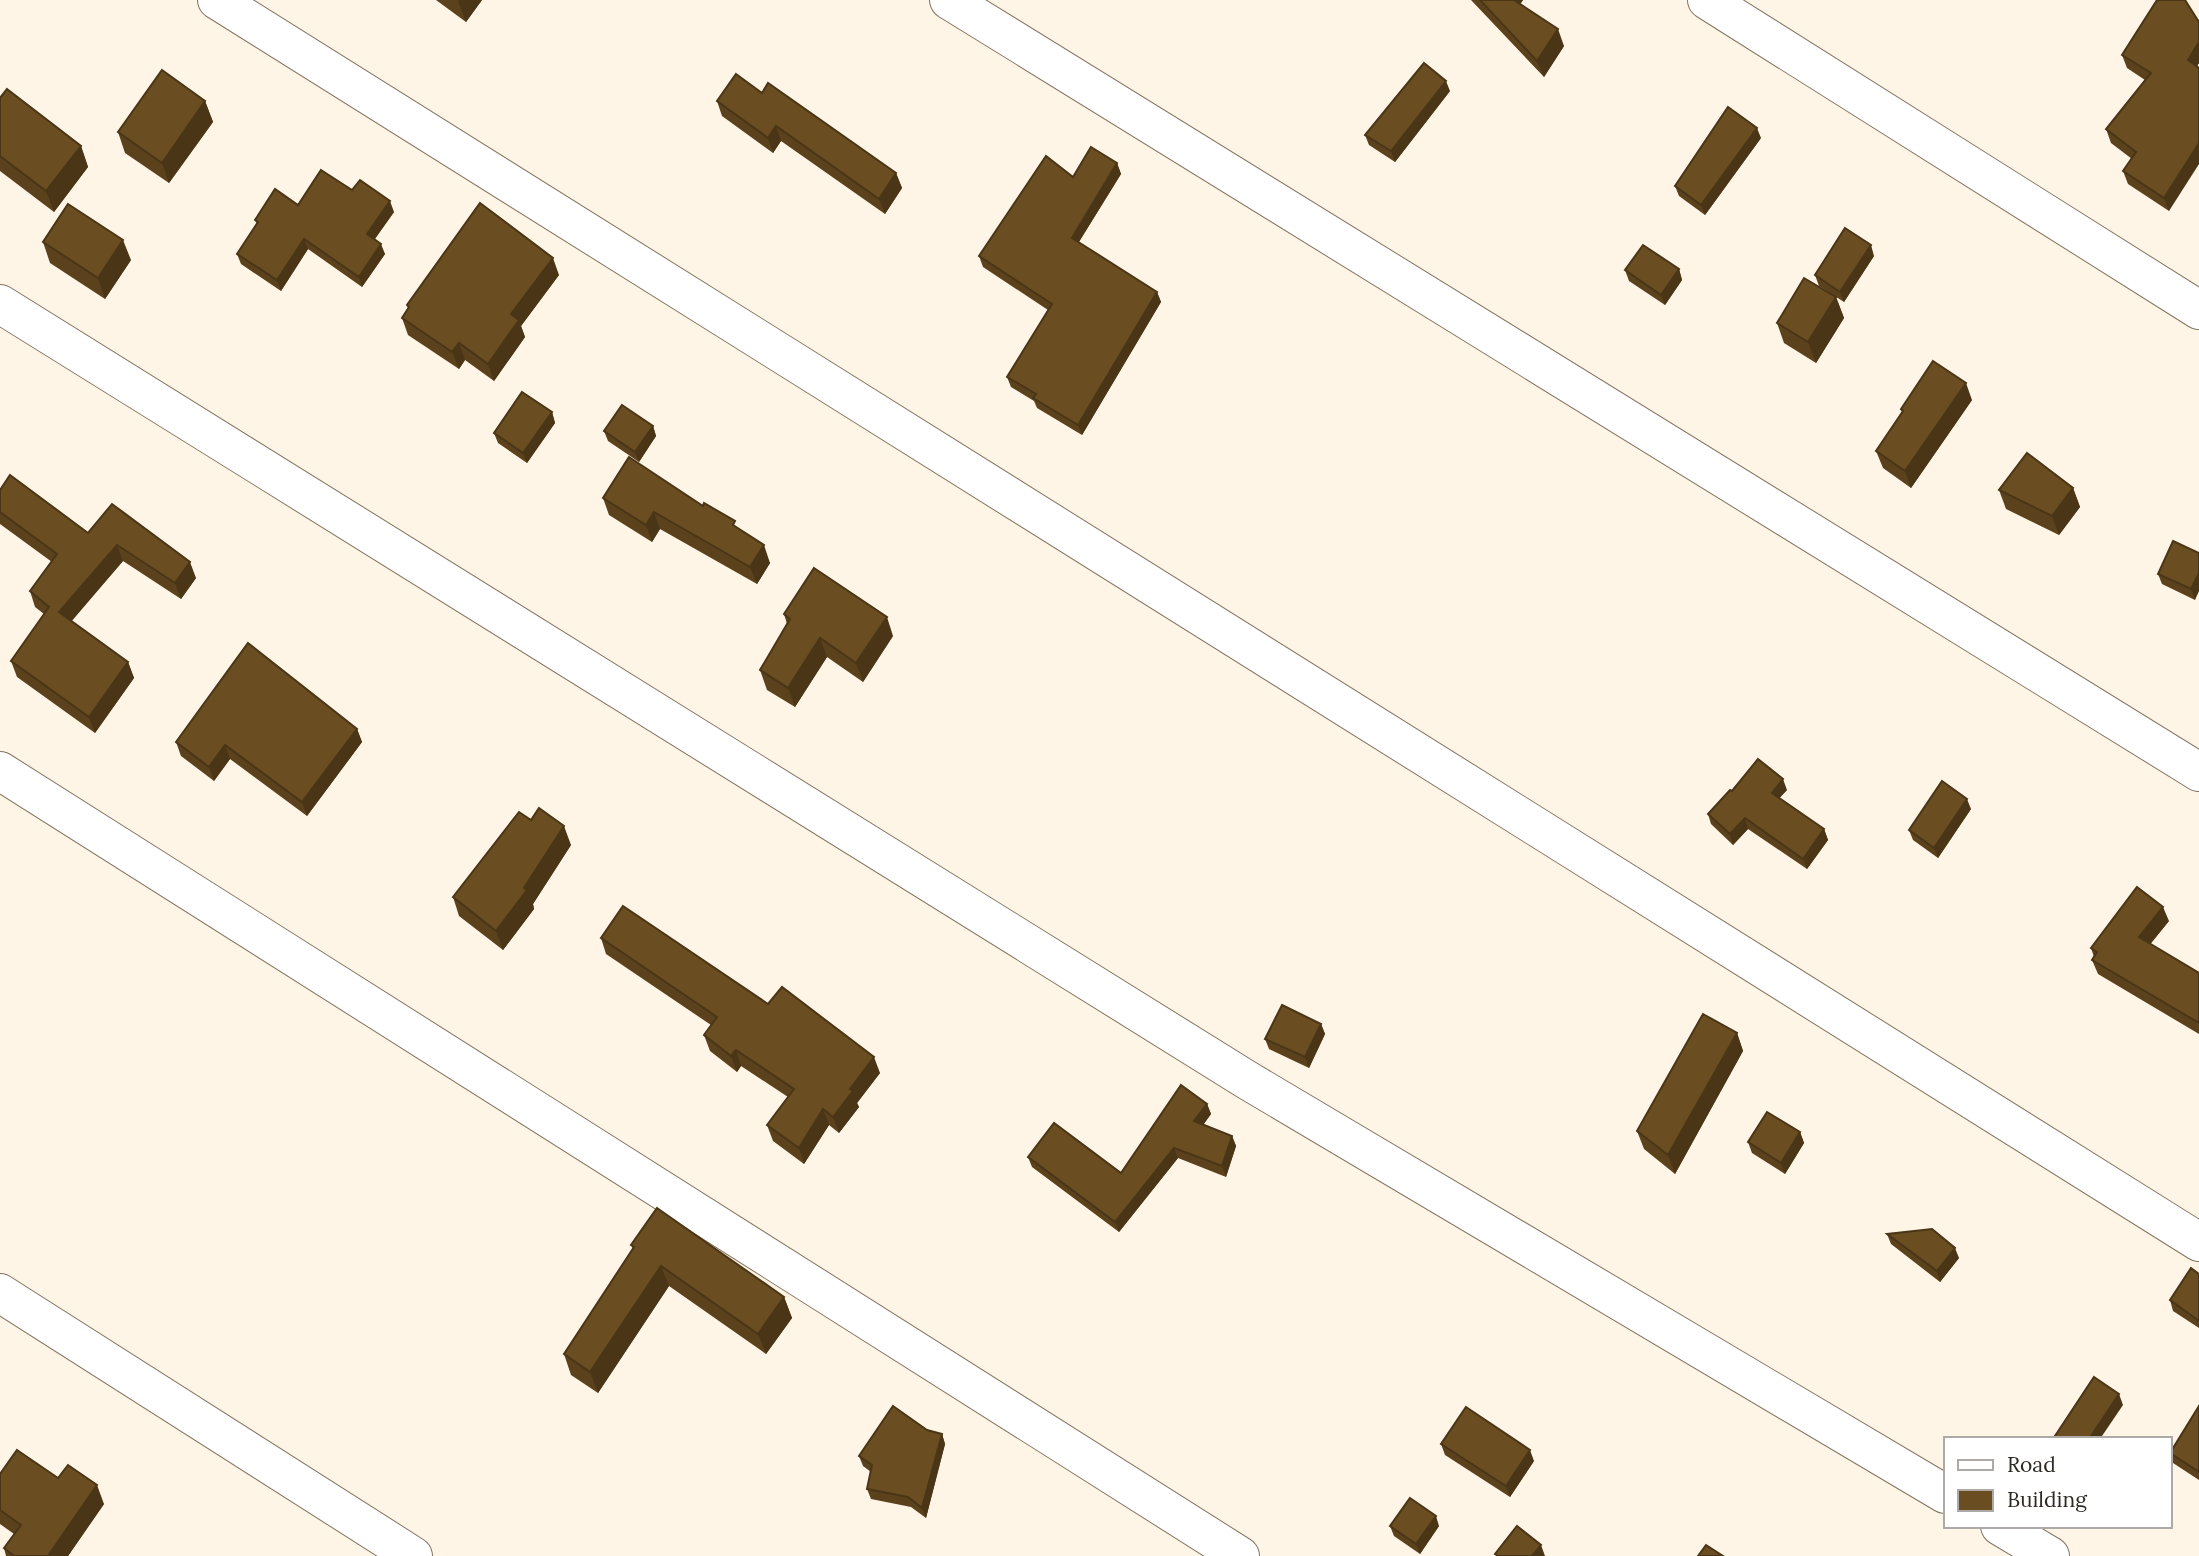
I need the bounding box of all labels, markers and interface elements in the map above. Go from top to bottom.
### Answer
legend [1944,1437,2171,1528]
text: Road [2007,1451,2056,1478]
text: Building [2007,1486,2087,1513]

